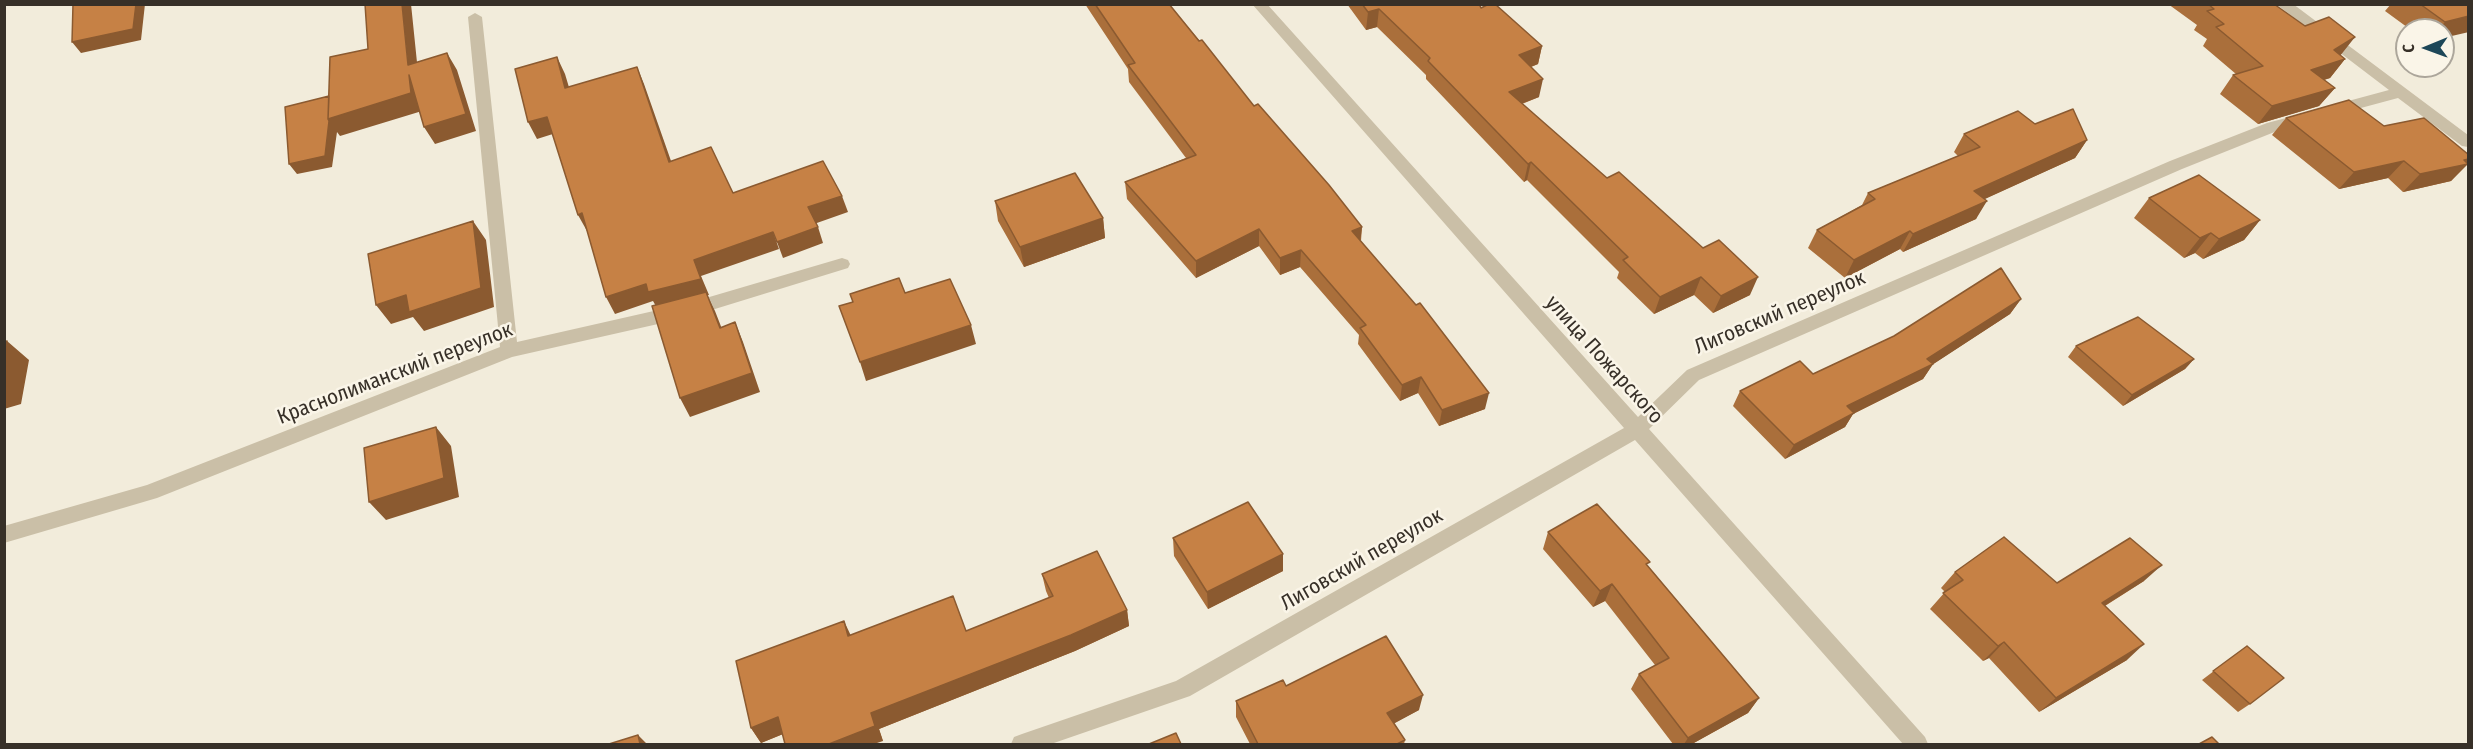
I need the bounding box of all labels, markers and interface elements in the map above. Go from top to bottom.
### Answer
north arrow [2395,18,2455,78]
text: С [2399,44,2418,53]
street label: Лиговский переулок [1691,266,1869,360]
street label: улица Пожарского [1540,291,1668,429]
street label: Краснолиманский переулок [274,317,516,431]
street label: Лиговский переулок [1277,503,1447,617]

